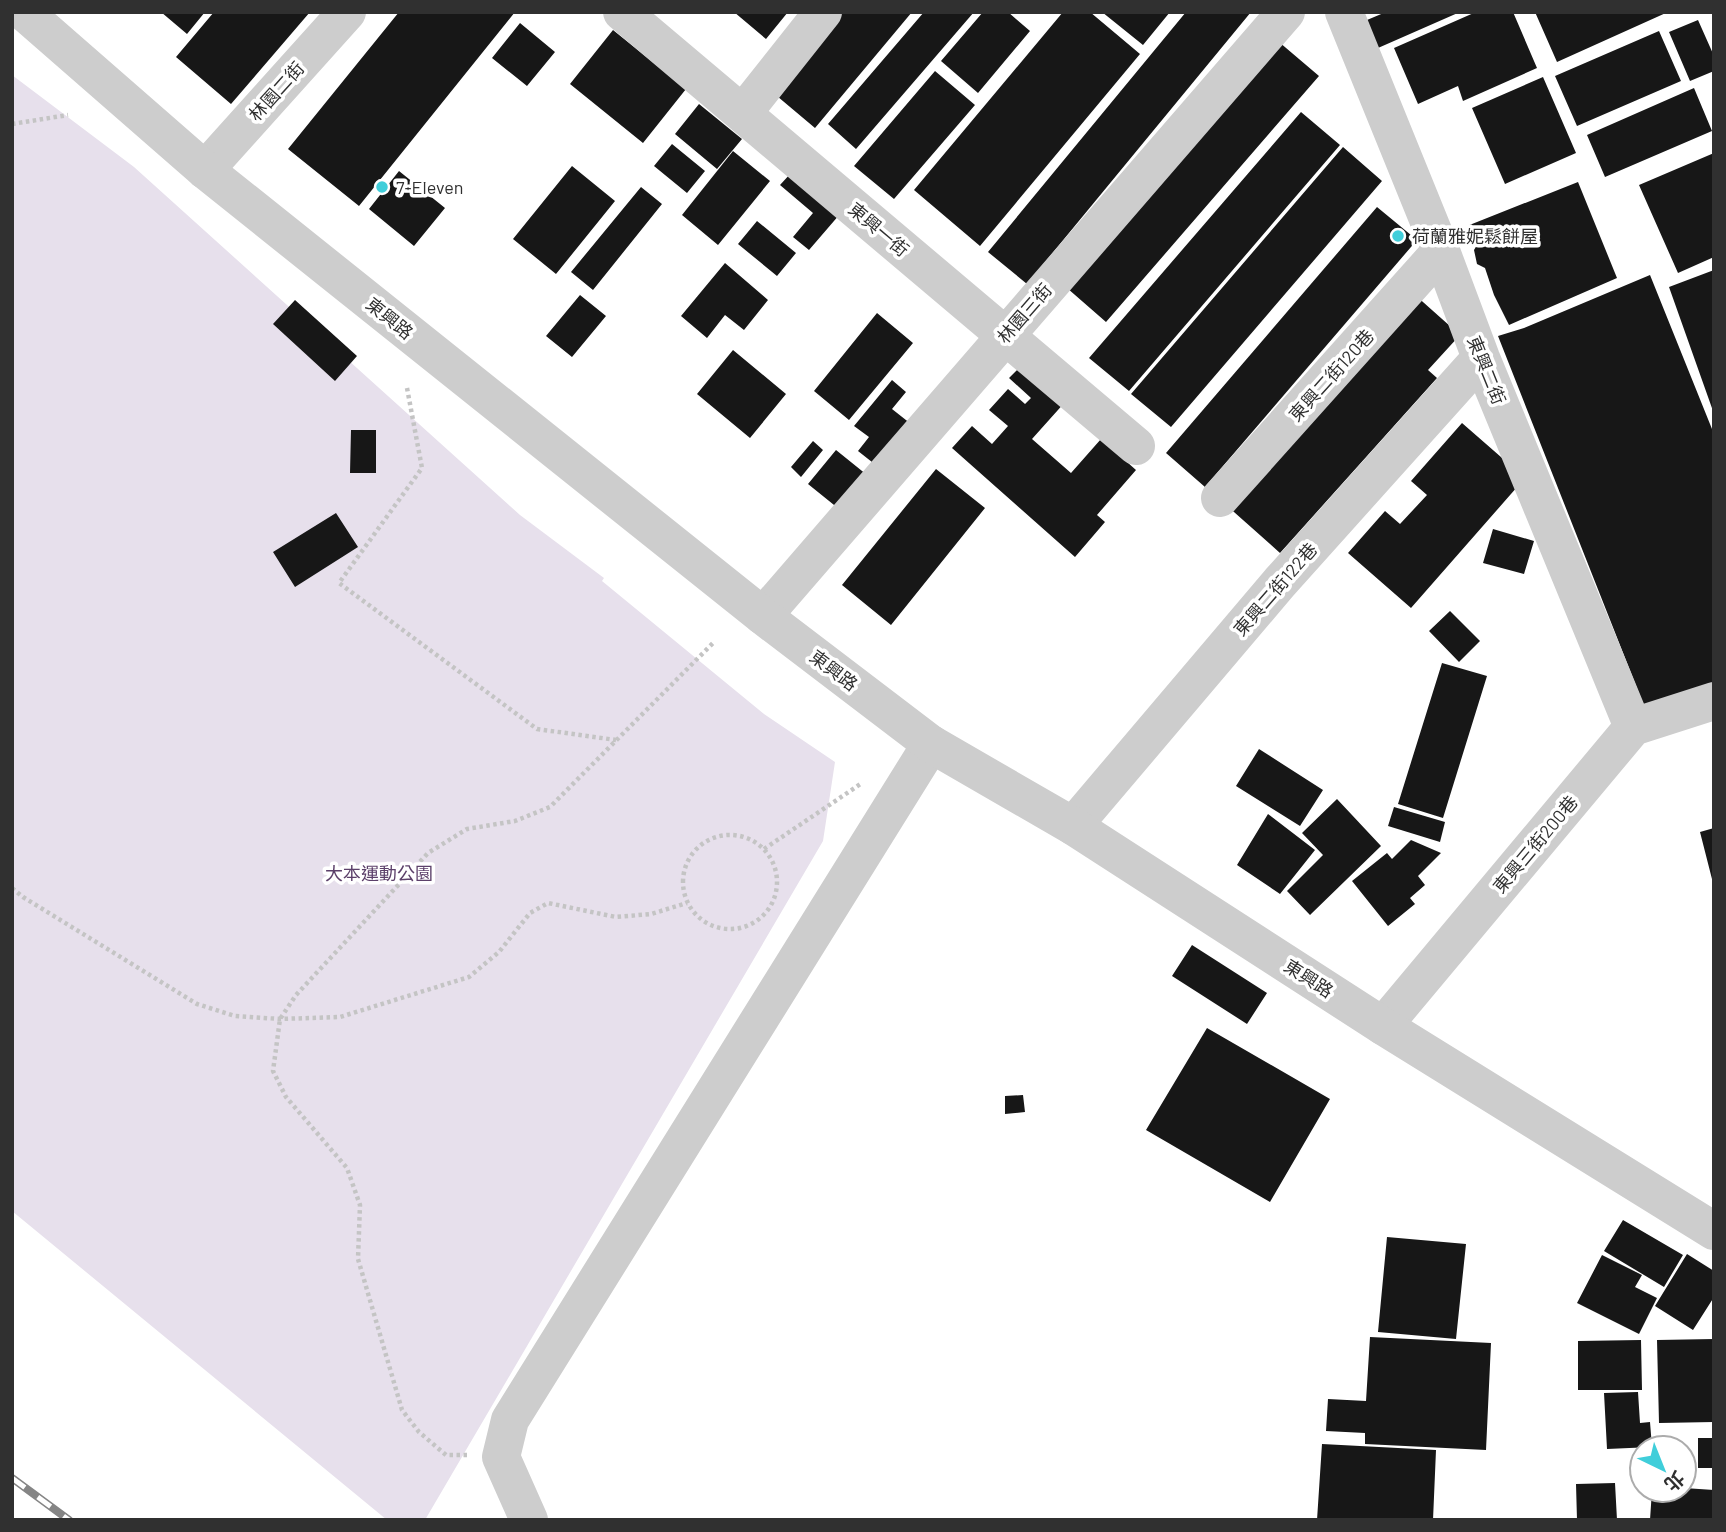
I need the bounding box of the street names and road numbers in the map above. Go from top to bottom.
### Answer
street label: 林園二街 [244,57,308,125]
street label: 東興一街 [844,197,914,261]
street label: 林園三街 [992,279,1056,347]
street label: 東興路 [362,292,418,344]
street label: 東興二街120巷 [1284,324,1378,426]
street label: 東興二街 [1463,333,1511,407]
street label: 東興二街122巷 [1229,538,1321,640]
street label: 東興路 [806,645,862,695]
street label: 東興三街200巷 [1488,791,1582,897]
street label: 東興路 [1280,954,1338,1002]

